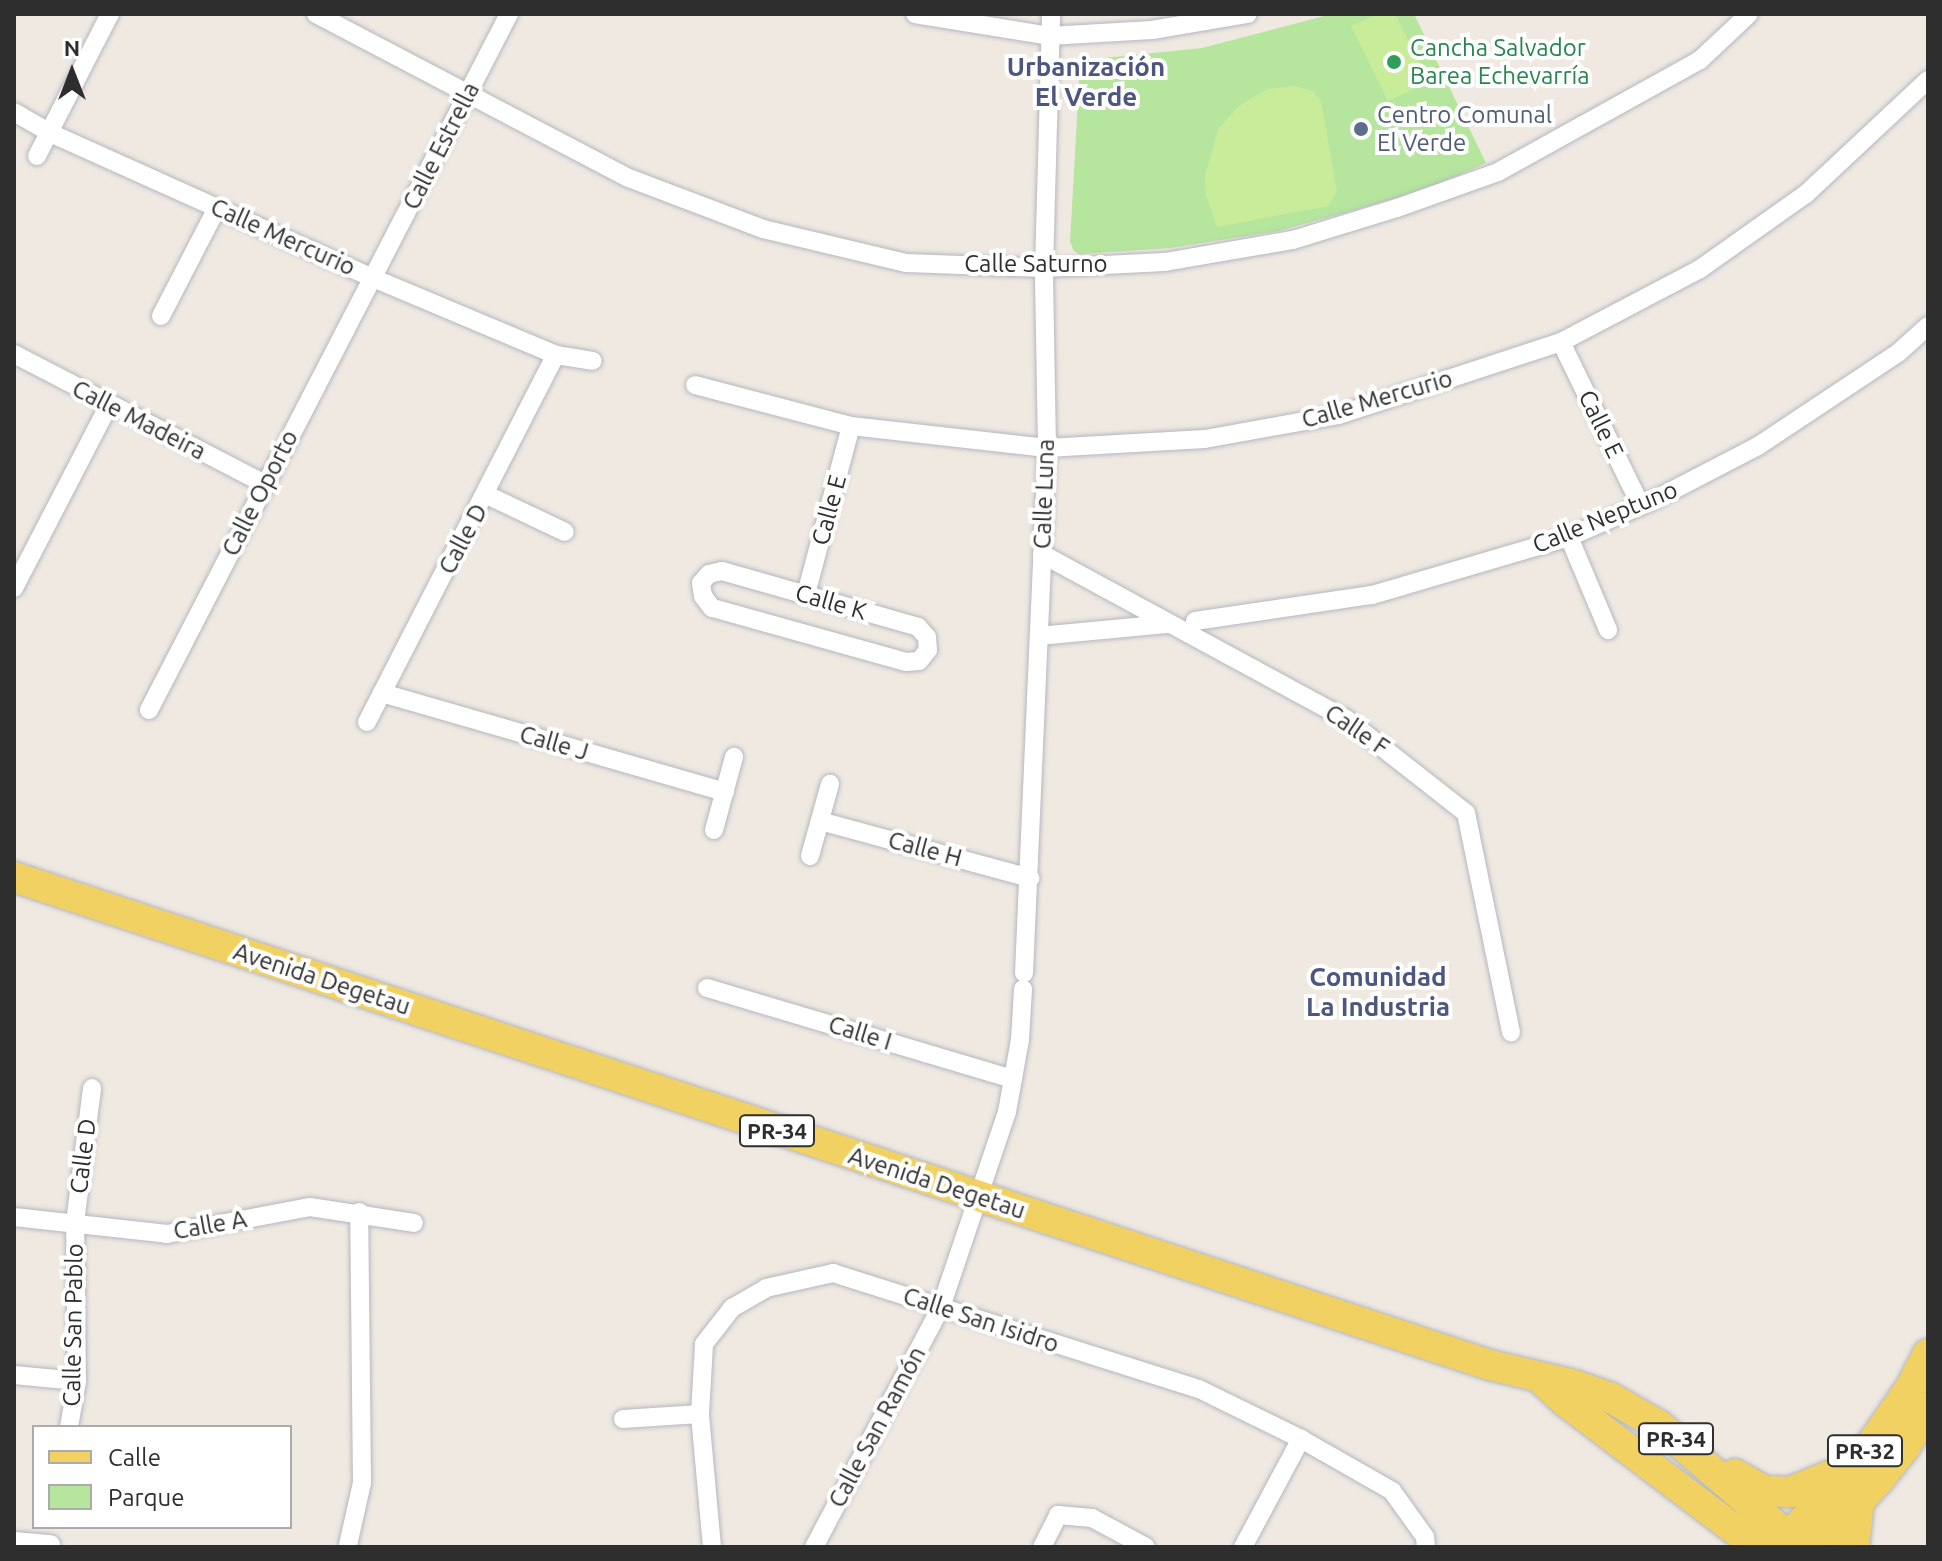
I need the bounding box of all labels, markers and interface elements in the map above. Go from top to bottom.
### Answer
north arrow [32,32,112,112]
place label: Cancha Salvador Barea Echevarría [1410,34,1590,90]
text: N [64,35,80,60]
district label: Urbanización El Verde [1007,51,1165,112]
marker: Cancha Salvador Barea Echevarría [1385,53,1403,71]
street label: Calle Estrella [397,78,485,214]
place label: Centro Comunal El Verde [1377,101,1552,157]
marker: Centro Comunal El Verde [1352,120,1370,138]
street label: Calle Mercurio [206,192,360,282]
street label: Calle Saturno [964,250,1108,278]
street label: Calle Mercurio [1298,364,1456,434]
street label: Calle Madeira [67,374,211,466]
street label: Calle E [1572,385,1630,463]
street label: Calle Oporto [216,425,304,561]
street label: Calle Luna [1028,438,1060,550]
street label: Calle E [806,472,852,548]
street label: Calle Neptuno [1528,475,1682,559]
street label: Calle D [433,499,493,579]
street label: Calle K [792,578,870,626]
street label: Calle F [1320,698,1394,762]
street label: Calle J [516,719,592,767]
street label: Calle H [885,825,965,873]
street label: Avenida Degetau [230,937,414,1021]
district label: Comunidad La Industria [1306,961,1450,1022]
street label: Calle I [825,1010,895,1056]
road number: PR-34 [737,1113,817,1149]
street label: Calle D [64,1117,102,1195]
street label: Avenida Degetau [845,1141,1029,1225]
street label: Calle A [171,1204,249,1246]
street label: Calle San Pablo [57,1243,89,1407]
street label: Calle San Isidro [899,1281,1063,1359]
street label: Calle San Ramón [822,1342,932,1512]
road number: PR-34 [1636,1421,1716,1457]
legend [32,1425,292,1529]
road number: PR-32 [1825,1433,1905,1469]
text: Calle [108,1444,161,1471]
text: Parque [108,1484,185,1511]

